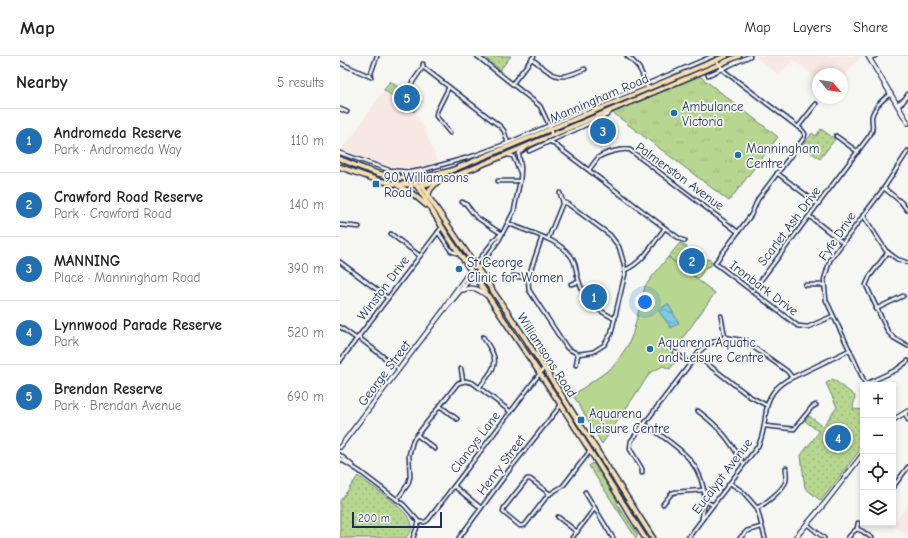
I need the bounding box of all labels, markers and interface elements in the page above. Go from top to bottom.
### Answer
text: Map [20,17,55,39]
text: Map [744,19,771,36]
text: Layers [793,19,831,36]
text: Share [853,19,888,36]
north arrow [812,68,848,104]
street label: Manningham Road [547,70,651,126]
text: Nearby [16,73,67,92]
text: 5 results [277,75,324,90]
pin: 5 [394,83,420,113]
place label: Ambulance Victoria [682,99,744,129]
marker: Ambulance Victoria [669,108,679,118]
pin: 3 [590,116,616,146]
text: Andromeda Reserve [54,124,181,142]
text: 1 [26,133,32,148]
text: 110 m [291,133,324,148]
street label: Palmerston Avenue [633,139,727,213]
place label: Manningham Centre [746,141,819,171]
text: Park · Andromeda Way [54,142,181,157]
marker: Manningham Centre [733,150,743,160]
place label: 90 Williamsons Road [384,170,468,200]
marker: 90 Williamsons Road [371,179,381,189]
street label: Scarlet Ash Drive [754,183,824,268]
text: Crawford Road Reserve [54,188,203,206]
text: 2 [26,197,32,212]
text: 140 m [290,197,324,212]
text: Park · Crawford Road [54,206,172,221]
street label: Fyfe Drive [815,208,859,263]
pin: 2 [679,246,705,276]
text: MANNING [54,252,120,270]
street label: Winston Drive [354,253,412,323]
place label: St George Clinic for Women [467,255,563,285]
street label: Ironbark Drive [727,257,801,319]
text: 3 [26,261,32,276]
text: 390 m [288,261,324,276]
marker: St George Clinic for Women [454,264,464,274]
text: Place · Manningham Road [54,270,200,285]
pin: 1 [581,282,607,312]
your location [635,292,655,312]
street label: Williamsons Road [514,310,580,400]
text: Lynnwood Parade Reserve [54,316,222,334]
text: 4 [26,325,32,340]
text: 520 m [287,325,324,340]
text: Park [54,334,79,349]
place label: Aquarena Aquatic and Leisure Centre [658,335,764,365]
street label: George Street [355,336,414,409]
marker: Aquarena Aquatic and Leisure Centre [645,344,655,354]
text: Brendan Reserve [54,380,163,398]
map controls [860,382,896,526]
button: + [860,382,896,418]
text: 5 [26,389,32,404]
text: 690 m [287,389,324,404]
text: Park · Brendan Avenue [54,398,181,413]
place label: Aquarena Leisure Centre [589,406,670,436]
street label: Clancys Lane [447,408,503,476]
marker: Aquarena Leisure Centre [576,415,586,425]
button: − [860,418,896,454]
pin: 4 [825,423,851,453]
street label: Henry Street [474,431,529,498]
street label: Eucalypt Avenue [689,435,756,517]
button: locate [860,454,896,490]
button: layers [860,490,896,526]
scale bar [352,510,442,529]
text: 200 m [358,512,390,525]

